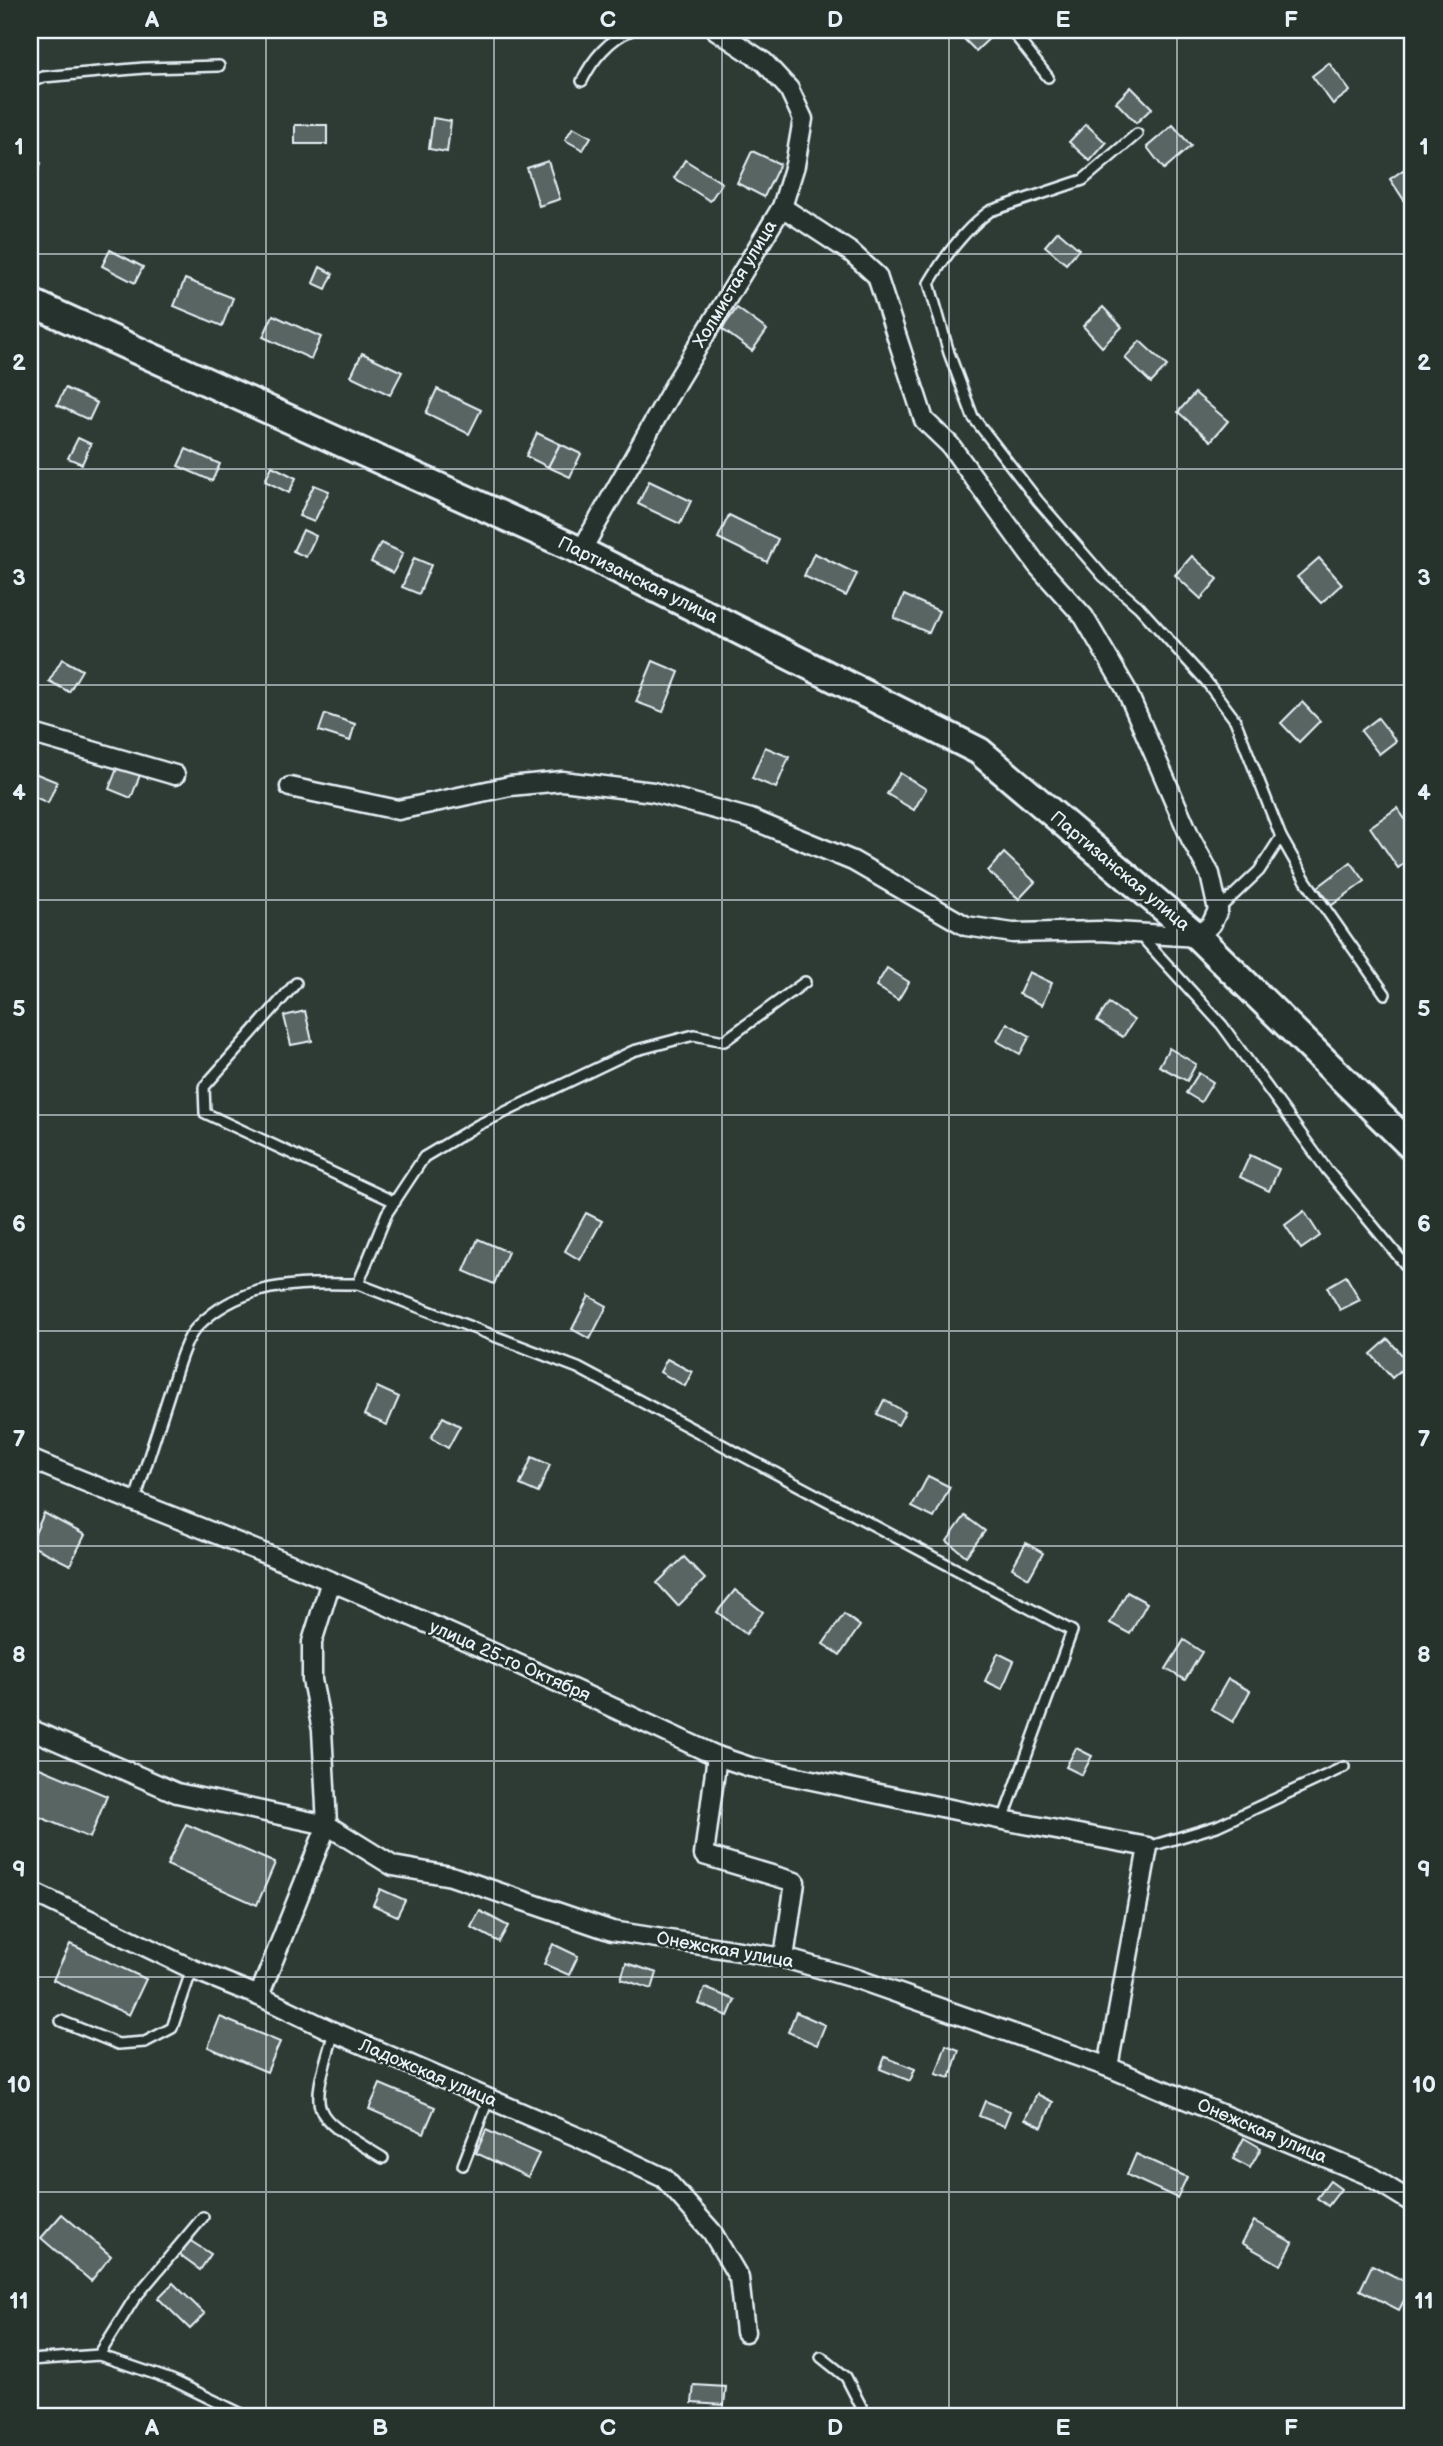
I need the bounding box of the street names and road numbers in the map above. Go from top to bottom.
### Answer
street label: Холмистая улица [689,216,781,351]
street label: Партизанская улица [555,532,722,628]
street label: Партизанская улица [1046,807,1194,936]
street label: улица 25-го Октября [426,1616,594,1706]
street label: Онежская улица [655,1928,796,1972]
street label: Ладожская улица [355,2034,500,2112]
street label: Онежская улица [1194,2094,1330,2168]

